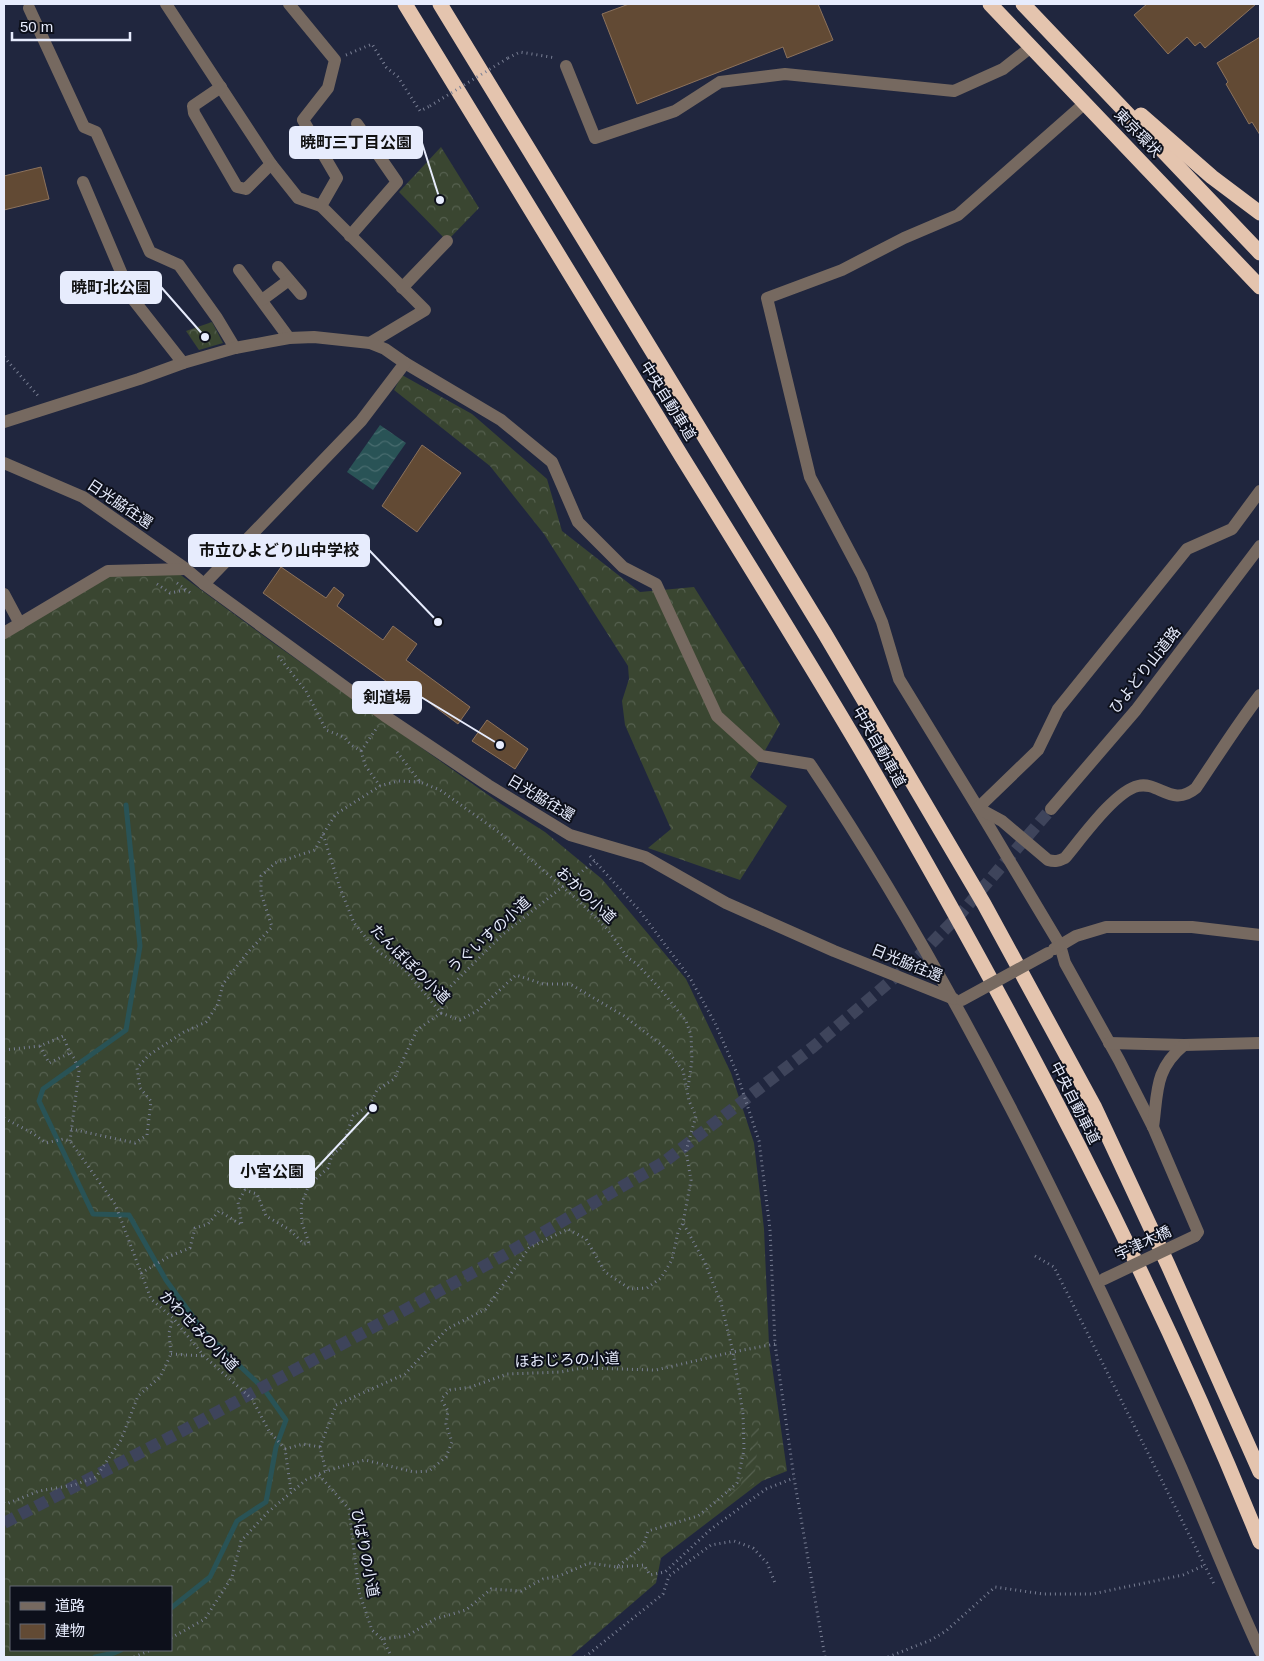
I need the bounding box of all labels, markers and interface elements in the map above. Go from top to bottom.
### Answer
scale bar [12,10,130,42]
text: 50 m [20,18,53,35]
street label: 東京環状 [1111,105,1165,160]
callout: 暁町三丁目公園 [290,127,422,158]
text: 暁町三丁目公園 [300,134,412,151]
callout: 暁町北公園 [61,272,161,303]
text: 暁町北公園 [71,279,151,296]
street label: 中央自動車道 [637,358,699,443]
street label: 日光脇往還 [84,476,156,532]
callout: 市立ひよどり山中学校 [189,535,369,566]
text: 市立ひよどり山中学校 [199,542,359,559]
street label: ひよどり山道路 [1106,623,1184,716]
callout: 剣道場 [353,682,421,713]
text: 剣道場 [363,689,411,706]
street label: 中央自動車道 [850,704,909,790]
street label: 日光脇往還 [505,771,578,824]
street label: おかの小道 [553,863,620,926]
street label: うぐいすの小道 [444,893,533,976]
street label: たんぽぽの小道 [367,921,453,1007]
street label: 日光脇往還 [869,941,945,984]
street label: 中央自動車道 [1047,1059,1103,1147]
callout: 小宮公園 [230,1156,314,1187]
text: 小宮公園 [240,1163,304,1180]
street label: 宇津木橋 [1112,1222,1174,1263]
street label: かわせみの小道 [157,1287,242,1374]
street label: ほおじろの小道 [514,1349,620,1370]
street label: ひばりの小道 [349,1507,382,1599]
legend [10,1586,172,1651]
text: 道路 [55,1597,85,1614]
text: 建物 [55,1622,85,1639]

